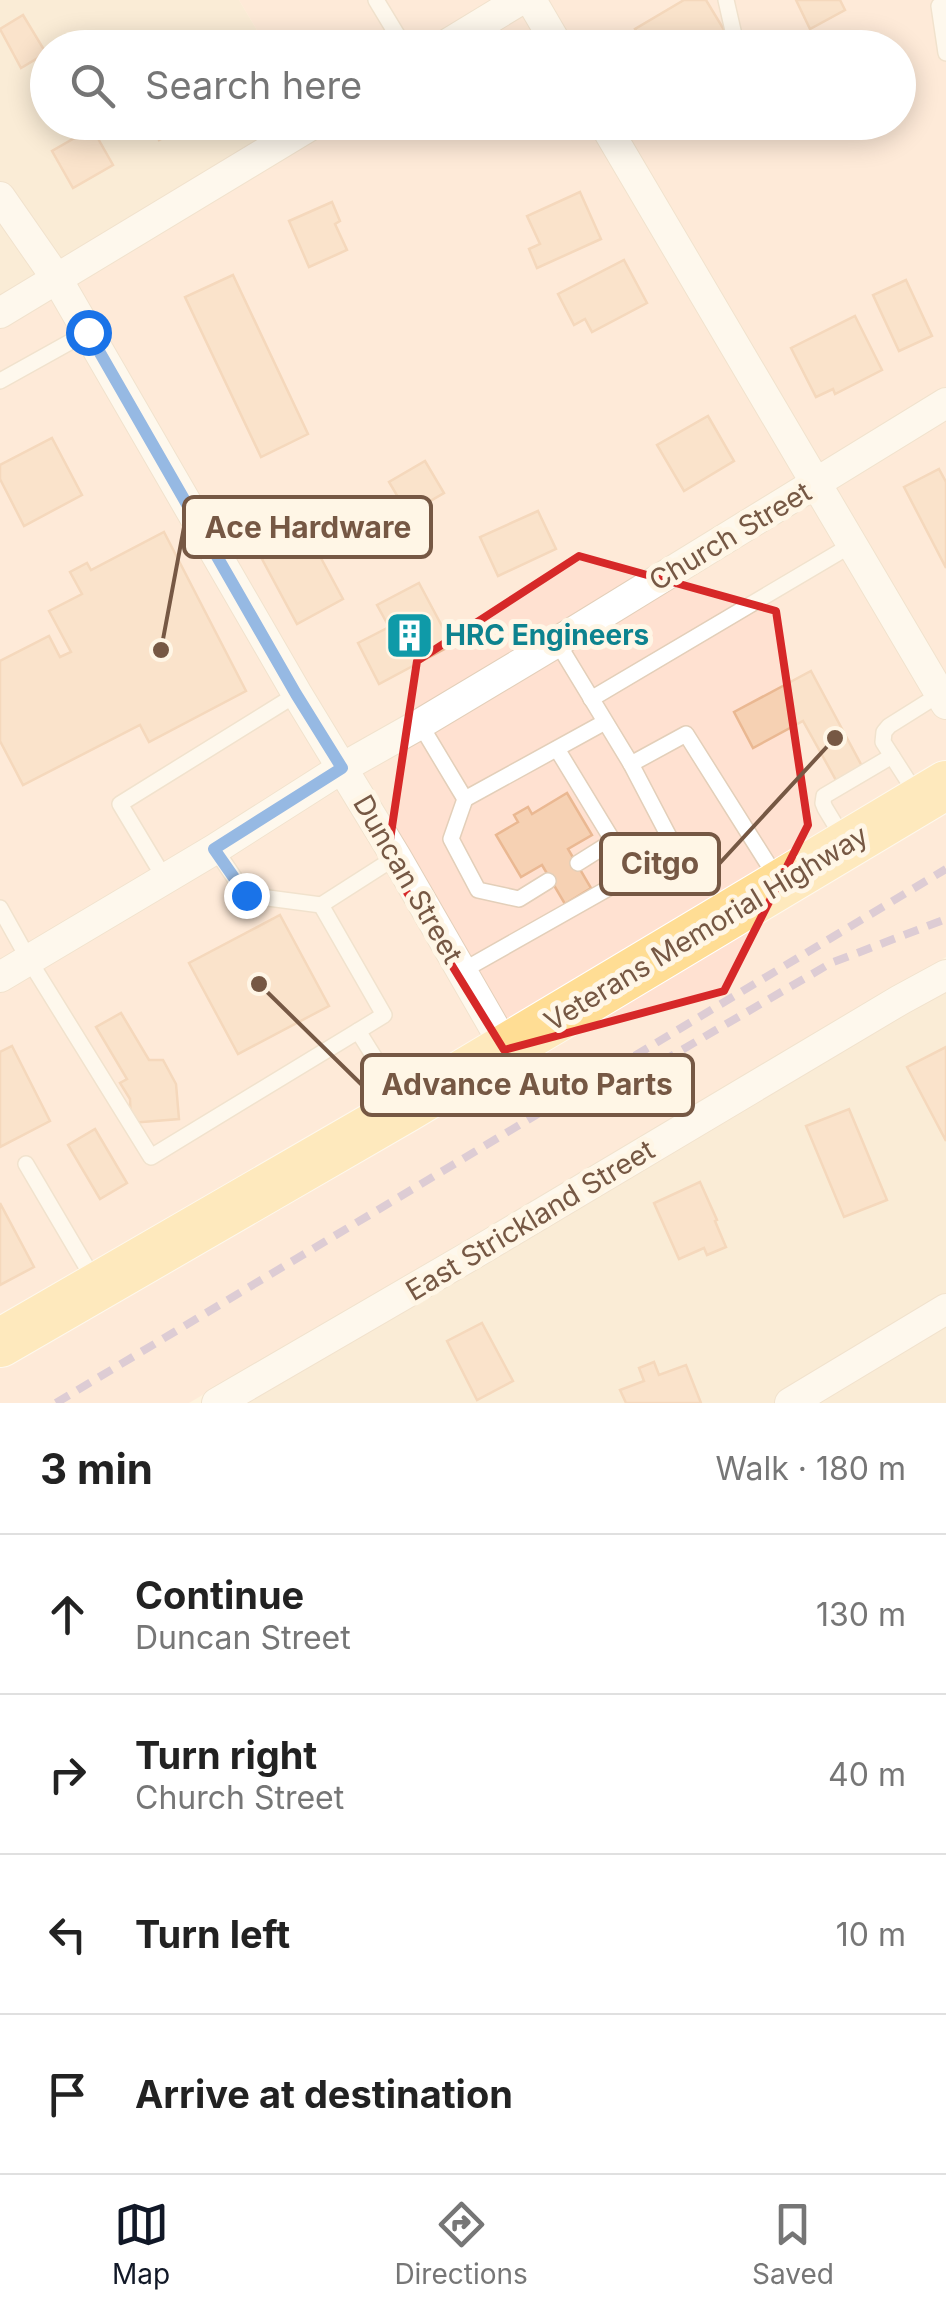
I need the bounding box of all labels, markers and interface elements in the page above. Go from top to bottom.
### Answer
search box [30,30,916,140]
icon: search [65,58,120,113]
text: Search here [145,62,362,108]
route start [66,310,112,356]
street label: Church Street [643,474,817,598]
callout: Ace Hardware [184,497,431,557]
text: Ace Hardware [205,509,411,545]
building icon: HRC Engineers [384,609,436,661]
place label: HRC Engineers [445,618,649,652]
street label: Duncan Street [346,789,470,969]
street label: Veterans Memorial Highway [538,818,874,1038]
callout: Citgo [601,834,719,894]
text: Citgo [621,845,699,881]
route end [224,873,270,919]
callout: Advance Auto Parts [362,1055,693,1115]
text: Advance Auto Parts [381,1066,673,1102]
street label: East Strickland Street [400,1132,660,1308]
text: 3 min [40,1443,153,1494]
text: Walk · 180 m [716,1449,906,1488]
text: Continue [135,1572,304,1618]
icon: ahead [40,1587,95,1642]
text: 130 m [816,1595,906,1634]
text: Duncan Street [135,1618,351,1657]
text: Turn right [135,1732,317,1778]
icon: right [40,1747,95,1802]
text: 40 m [828,1755,906,1794]
text: Church Street [135,1778,344,1817]
icon: left [40,1907,95,1962]
text: Turn left [135,1911,290,1957]
text: 10 m [836,1915,906,1954]
icon: arrive [40,2067,95,2122]
text: Arrive at destination [135,2071,513,2117]
tab: Map [112,2197,170,2291]
tab: Directions [394,2197,528,2291]
tab: Saved [752,2197,834,2291]

